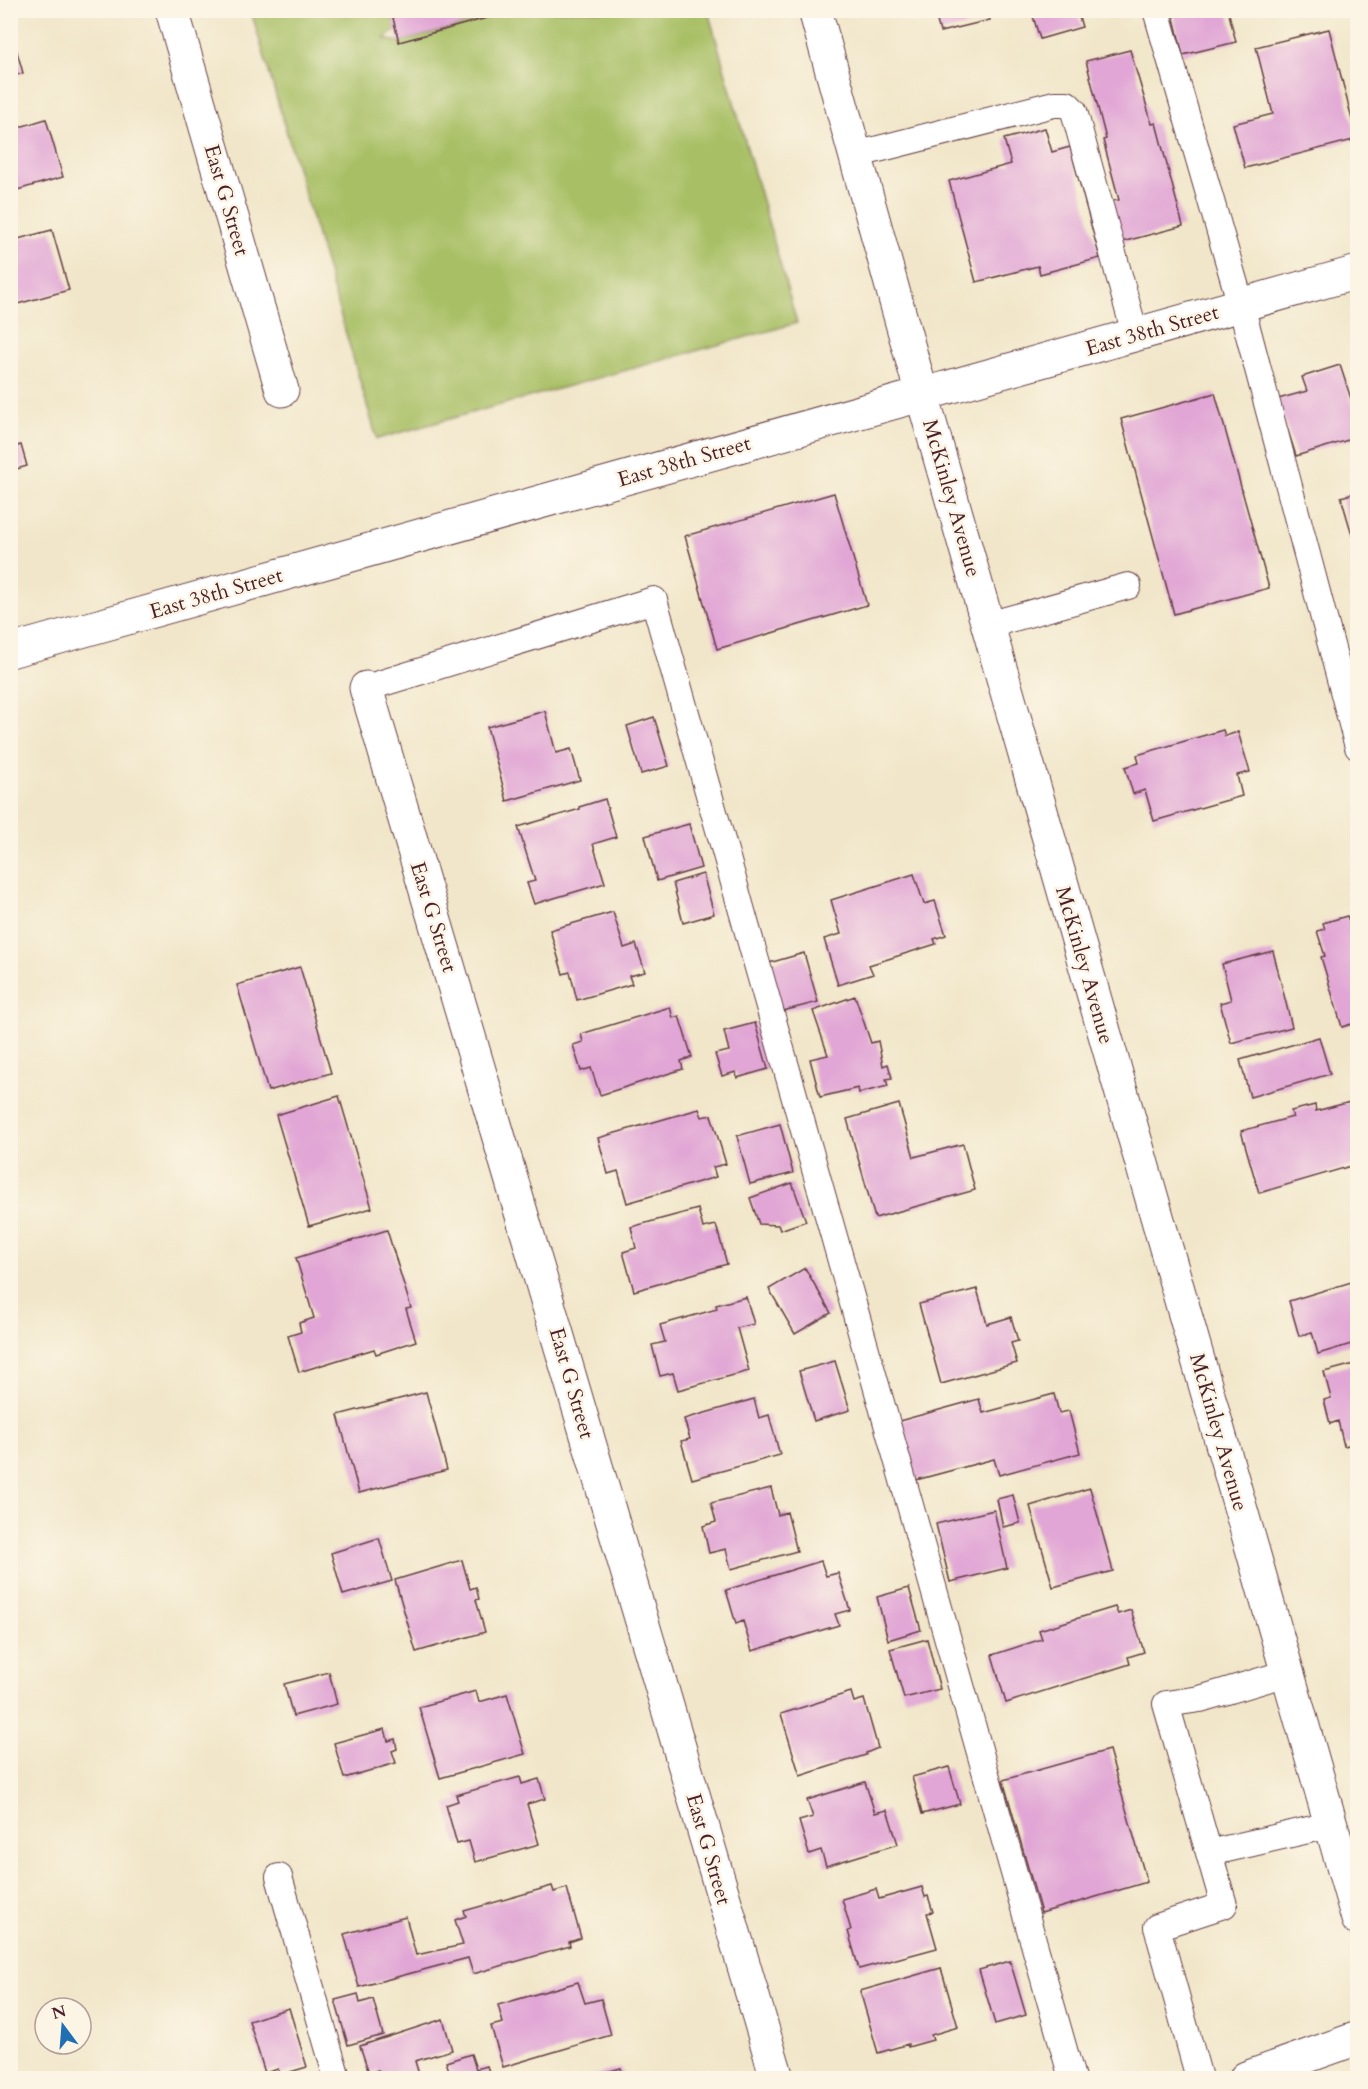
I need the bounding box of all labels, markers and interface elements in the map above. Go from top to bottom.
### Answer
street label: East G Street [197,141,256,259]
street label: East 38th Street [1082,298,1222,363]
street label: McKinley Avenue [915,416,988,580]
street label: East 38th Street [614,429,754,494]
street label: East 38th Street [146,561,286,626]
street label: East G Street [403,858,464,976]
street label: McKinley Avenue [1048,883,1121,1047]
street label: East G Street [542,1324,601,1442]
street label: McKinley Avenue [1182,1350,1255,1514]
street label: East G Street [679,1790,738,1908]
north arrow [33,1996,93,2056]
text: N [49,2000,69,2025]

